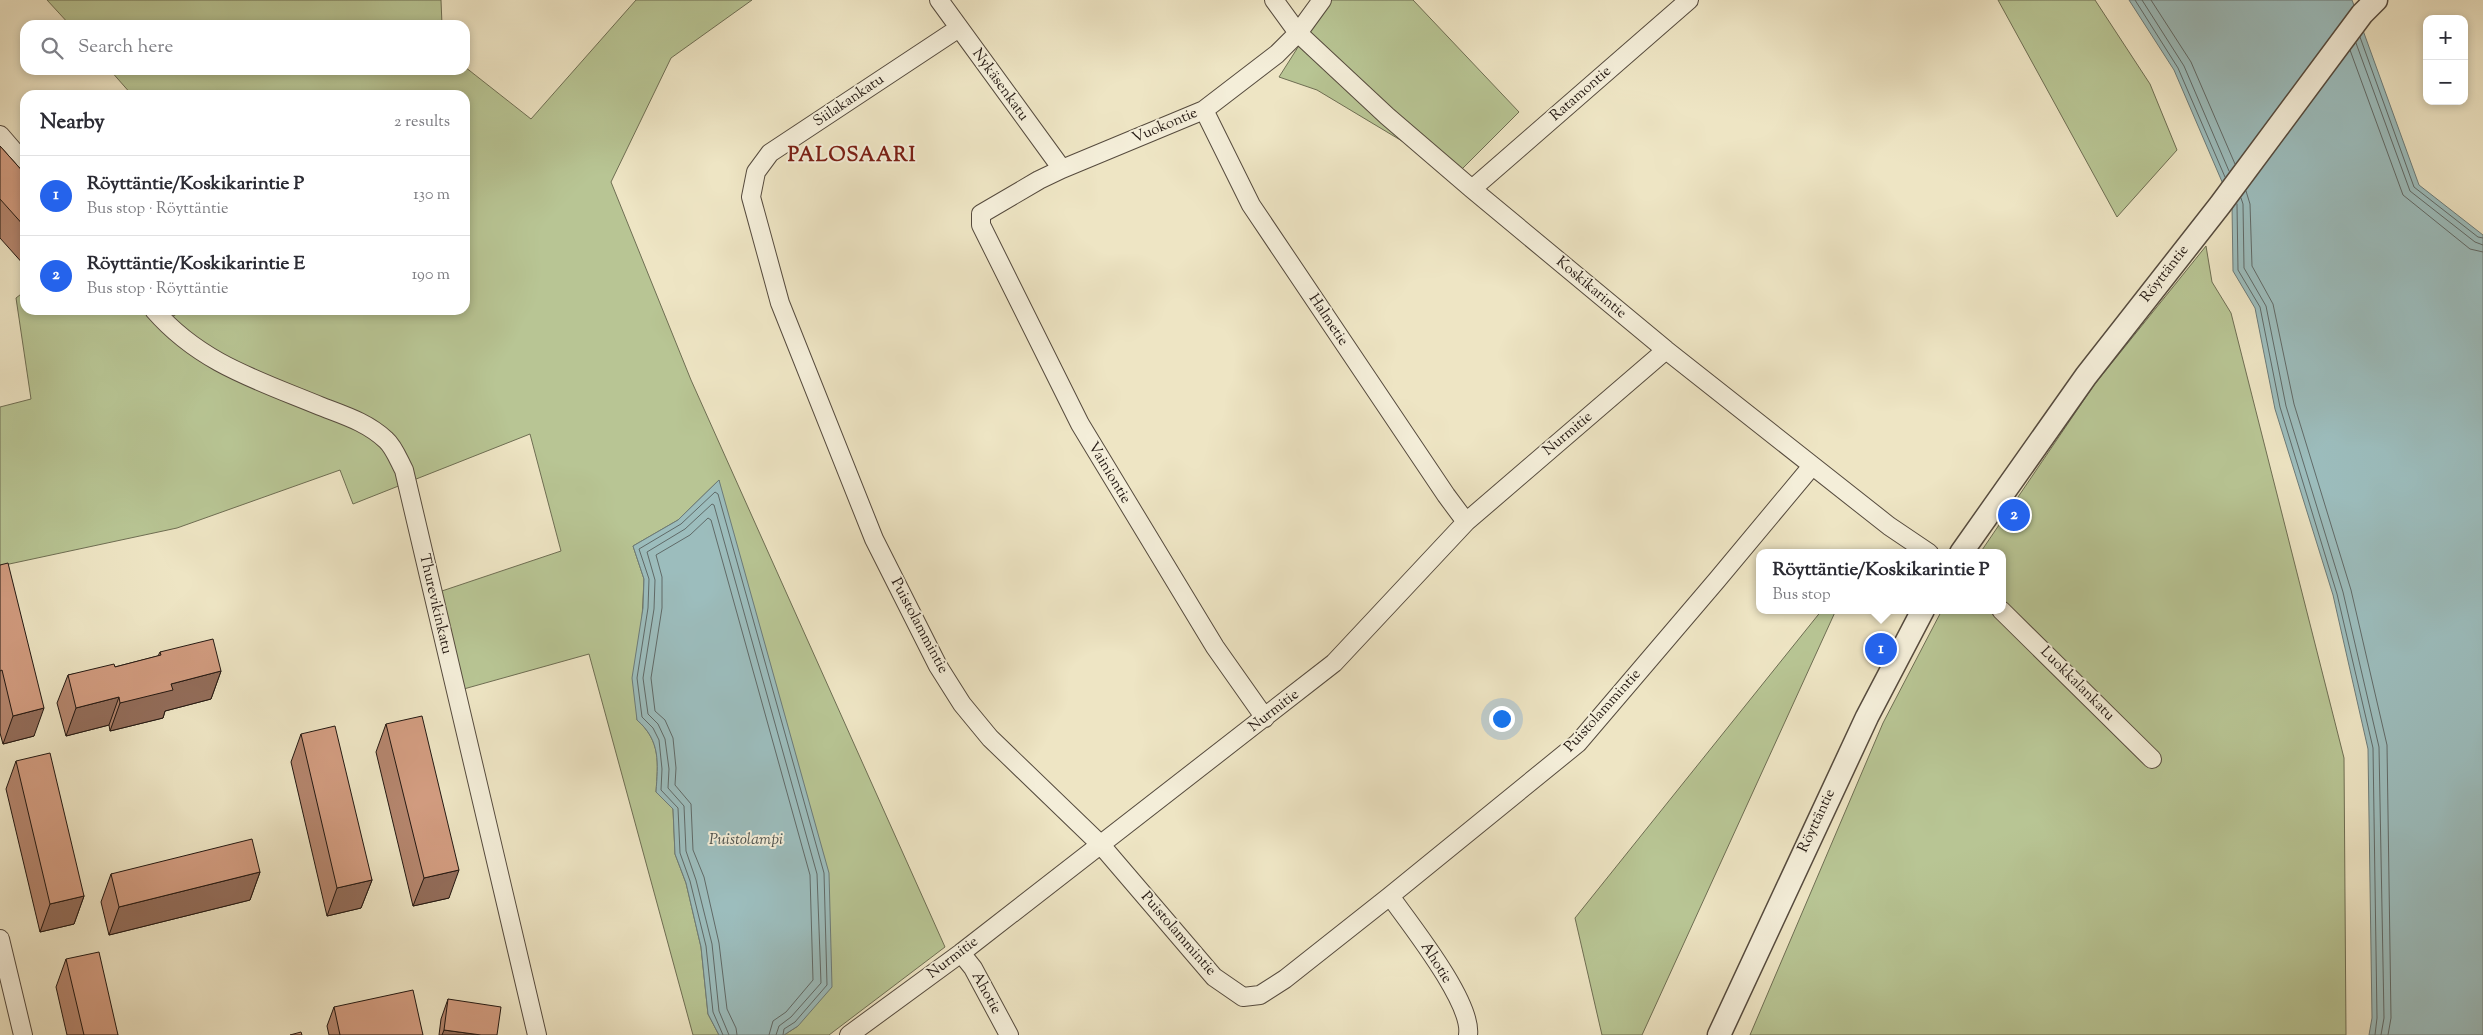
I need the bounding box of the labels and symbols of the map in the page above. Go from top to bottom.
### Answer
street label: Nykäsenkatu [967,45,1034,126]
street label: Ratamontie [1546,61,1616,127]
street label: Siilakankatu [809,69,889,132]
street label: Vuokontie [1129,103,1201,149]
district label: PALOSAARI [788,142,916,171]
street label: Röyttäntie [2136,241,2194,307]
street label: Koskikarintie [1551,252,1631,324]
street label: Halmetie [1303,290,1353,350]
street label: Nurmitie [1539,407,1597,461]
street label: Vainiontie [1082,438,1136,508]
pin: 2 [1998,496,2030,534]
street label: Thurevikinkatu [413,552,457,657]
street label: Puistolammintie [885,574,953,678]
pin: 1 [1865,630,1897,668]
street label: Luokkalankatu [2035,642,2119,726]
street label: Puistolammintie [1560,665,1646,757]
street label: Nurmitie [1244,685,1304,737]
your location [1489,706,1515,732]
street label: Röyttäntie [1793,786,1841,856]
water label: Puistolampi [709,829,783,852]
street label: Puistolammintie [1135,887,1221,981]
street label: Nurmitie [923,932,983,984]
street label: Ahotie [1415,938,1457,988]
street label: Ahotie [966,968,1006,1018]

